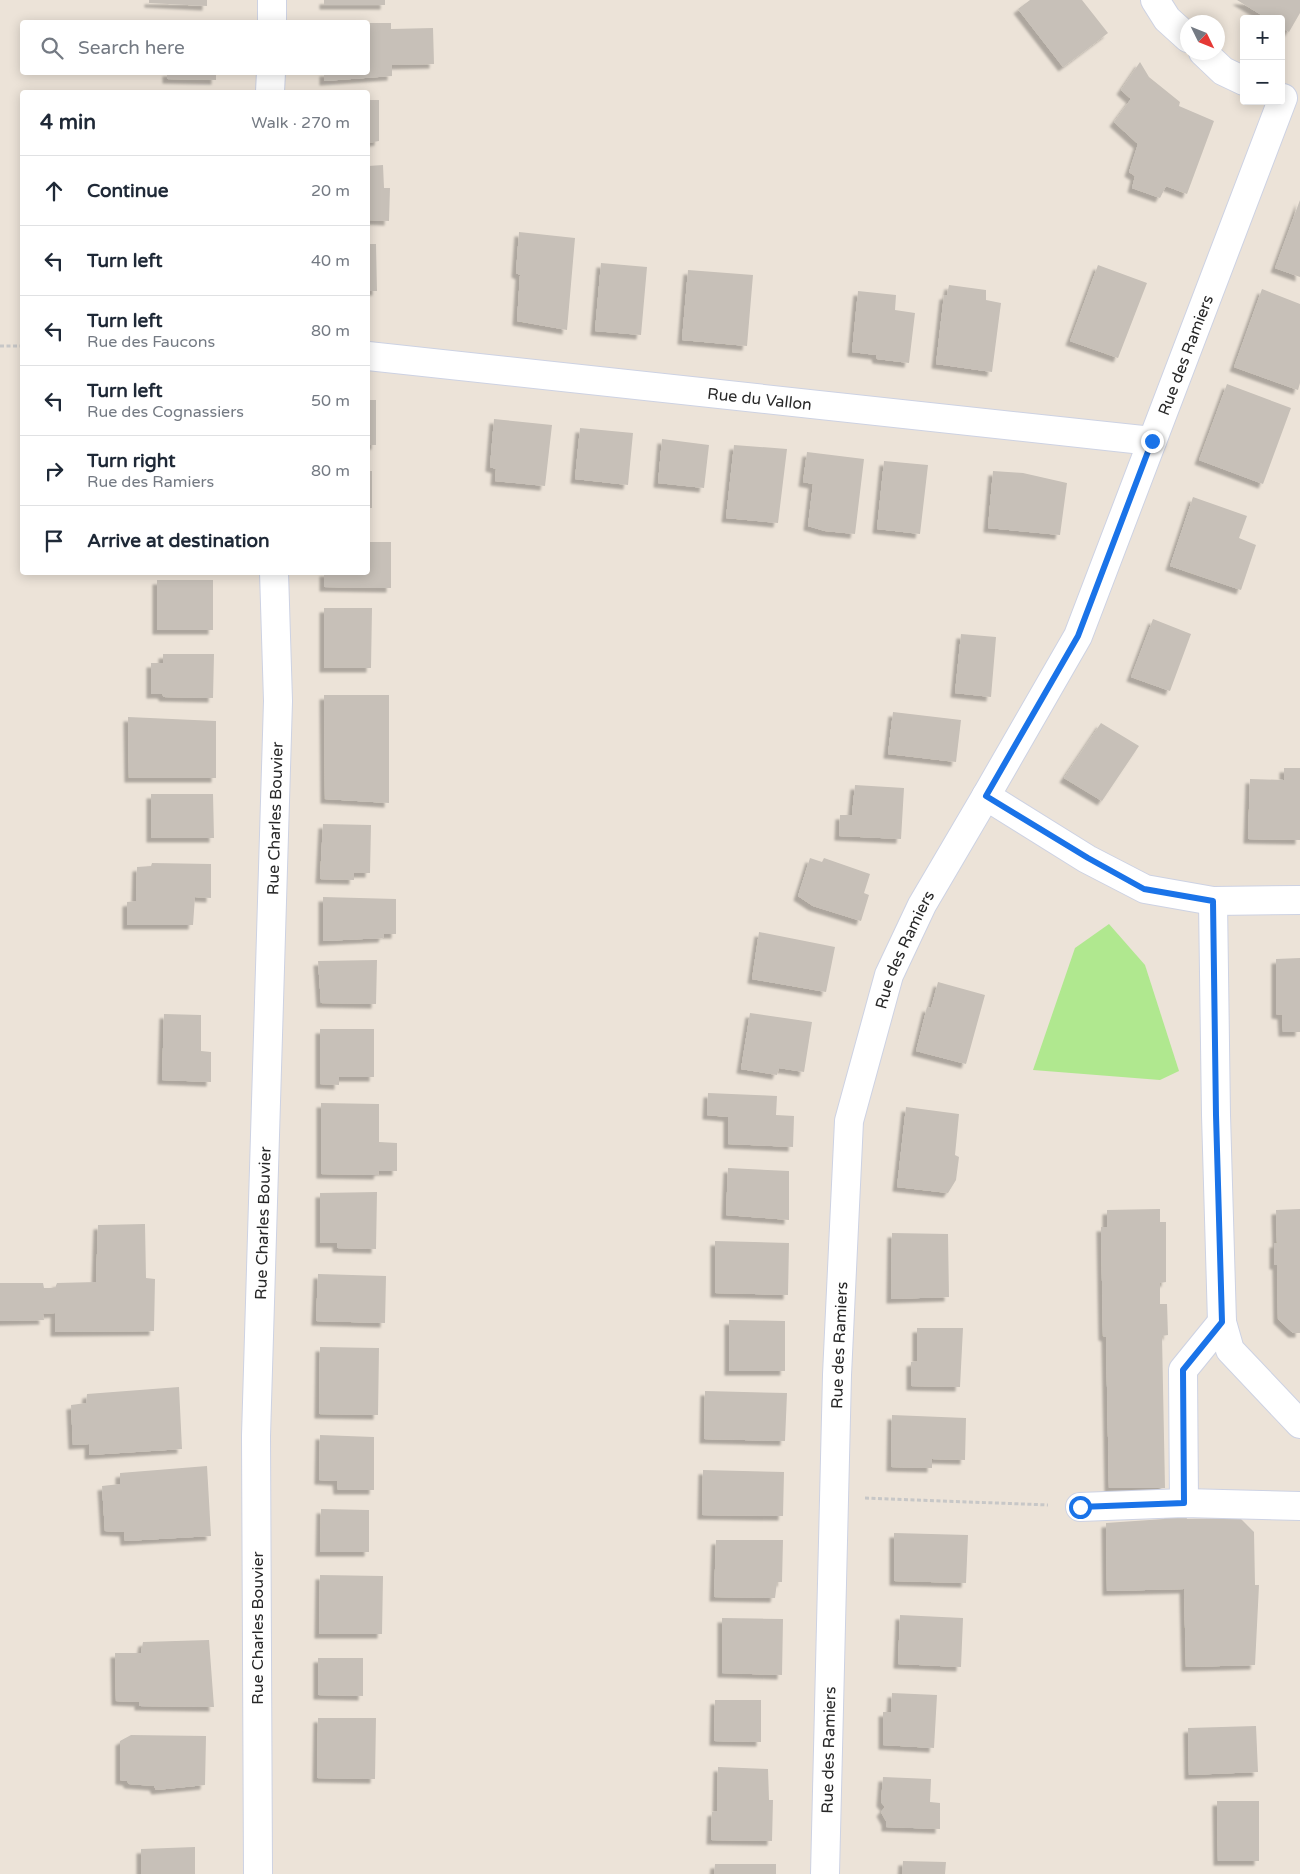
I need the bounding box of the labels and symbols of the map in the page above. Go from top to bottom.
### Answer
north arrow [1180,15,1225,60]
street label: Rue des Ramiers [1154,292,1218,418]
street label: Rue du Vallon [706,384,813,415]
route end [1141,430,1164,453]
street label: Rue Charles Bouvier [263,740,288,895]
street label: Rue des Ramiers [871,887,939,1011]
street label: Rue Charles Bouvier [251,1145,276,1300]
street label: Rue des Ramiers [827,1281,852,1409]
route start [1069,1496,1092,1519]
street label: Rue Charles Bouvier [248,1550,268,1705]
street label: Rue des Ramiers [817,1686,841,1814]

